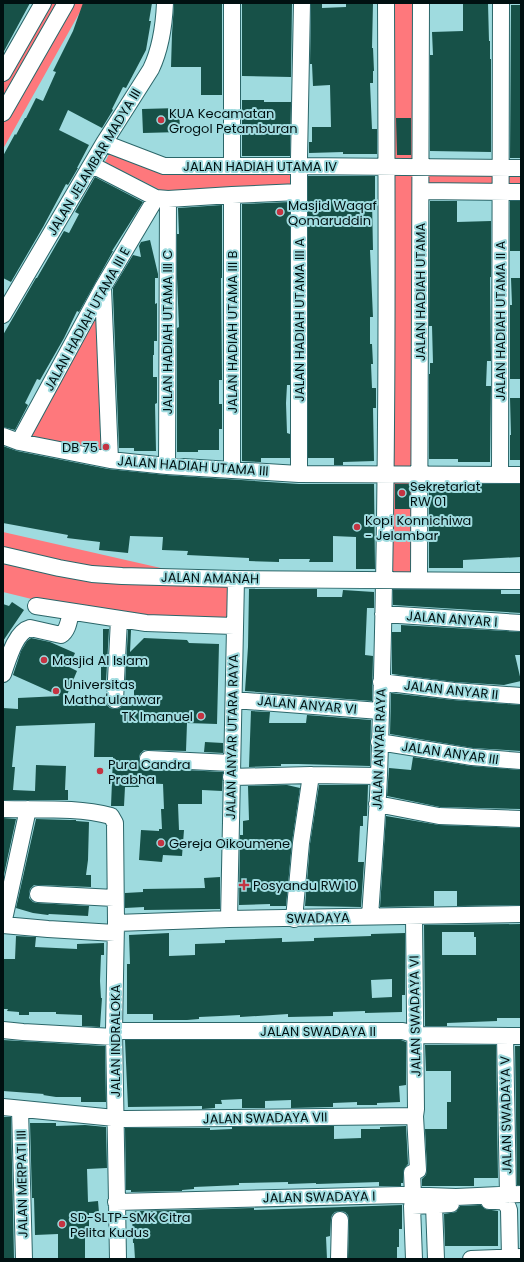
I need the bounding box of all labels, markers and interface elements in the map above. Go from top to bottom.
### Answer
street label: JALAN JELAMBAR MADYA III [42,85,146,239]
place label: KUA Kecamatan Grogol Petamburan [169,104,298,138]
marker: KUA Kecamatan Grogol Petamburan [156,115,166,125]
street label: JALAN HADIAH UTAMA IV [183,157,337,176]
place label: Masjid Waqaf Qomaruddin [288,196,377,230]
marker: Masjid Waqaf Qomaruddin [275,207,285,217]
street label: JALAN HADIAH UTAMA [411,222,430,361]
street label: JALAN HADIAH UTAMA III A [290,238,309,402]
street label: JALAN HADIAH UTAMA II A [491,240,510,401]
street label: JALAN HADIAH UTAMA III E [39,244,135,394]
street label: JALAN HADIAH UTAMA III C [158,249,177,415]
street label: JALAN HADIAH UTAMA III B [223,250,242,414]
place label: DB 75 [62,438,98,457]
marker: DB 75 [101,442,111,452]
street label: JALAN HADIAH UTAMA III [117,451,269,481]
place label: Sekretariat RW 01 [410,477,481,511]
marker: Sekretariat RW 01 [397,488,407,498]
place label: Kopi Konnichiwa - Jelambar [365,511,471,545]
marker: Kopi Konnichiwa - Jelambar [352,522,362,532]
street label: JALAN AMANAH [161,568,259,588]
street label: JALAN ANYAR I [406,606,498,632]
place label: Masjid Al Islam [52,651,148,670]
street label: JALAN ANYAR UTARA RAYA [221,654,243,820]
marker: Masjid Al Islam [39,655,49,665]
place label: Universitas Matha'ulanwar [64,675,161,709]
street label: JALAN ANYAR II [403,676,499,704]
marker: Universitas Matha'ulanwar [51,686,61,696]
street label: JALAN ANYAR RAYA [367,688,391,810]
street label: JALAN ANYAR VI [256,691,358,719]
place label: TK Imanuel [121,707,193,726]
marker: TK Imanuel [196,711,206,721]
street label: JALAN ANYAR III [400,737,500,769]
place label: Pura Candra Prabha [108,755,191,789]
marker: Pura Candra Prabha [95,766,105,776]
place label: Gereja Oikoumene [169,834,290,853]
marker: Gereja Oikoumene [156,838,166,848]
place label: Posyandu RW 10 [253,876,357,895]
marker: Posyandu RW 10 [238,879,250,891]
street label: SWADAYA [286,908,350,928]
street label: JALAN SWADAYA VI [404,955,426,1077]
street label: JALAN INDRALOKA [106,984,125,1098]
street label: JALAN SWADAYA II [260,1022,376,1041]
street label: JALAN SWADAYA V [495,1055,517,1174]
street label: JALAN SWADAYA VII [202,1107,328,1129]
street label: JALAN MERPATI III [12,1130,32,1238]
street label: JALAN SWADAYA I [262,1187,376,1207]
place label: SD-SLTP-SMK Citra Pelita Kudus [70,1208,191,1242]
marker: SD-SLTP-SMK Citra Pelita Kudus [57,1219,67,1229]

